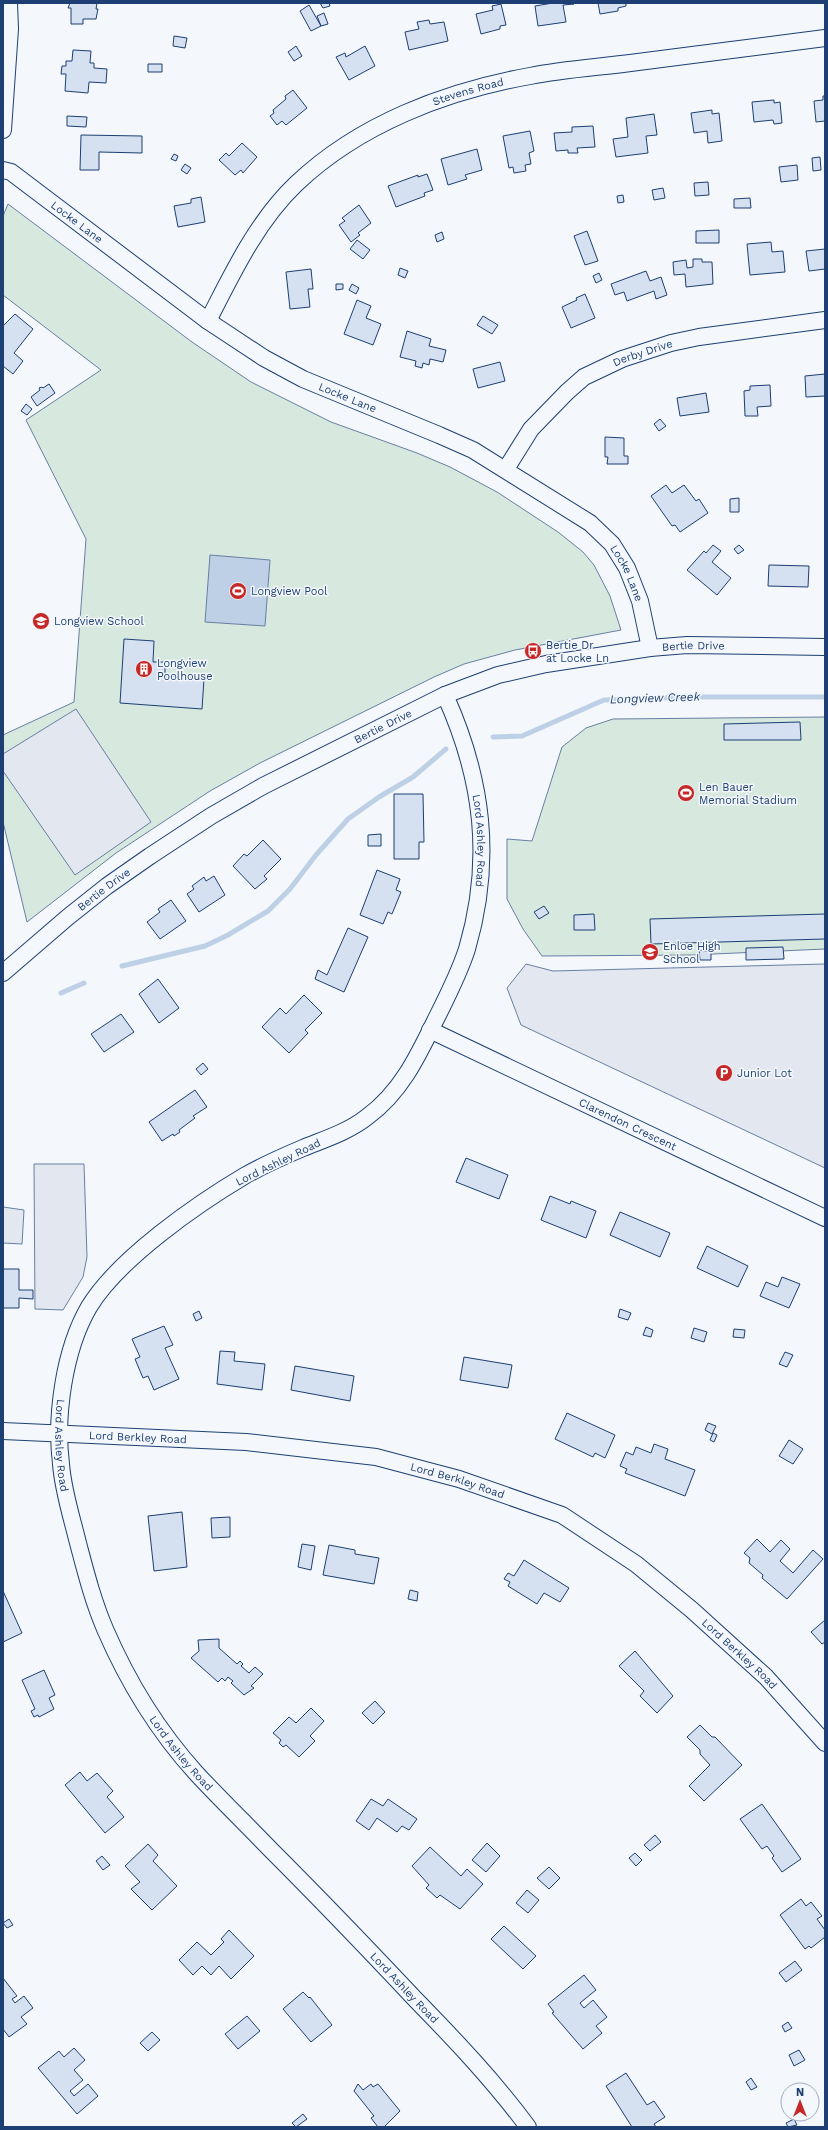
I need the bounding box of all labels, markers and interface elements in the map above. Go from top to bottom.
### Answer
street label: Stevens Road [431,76,505,109]
street label: Locke Lane [48,199,105,246]
street label: Derby Drive [611,337,674,369]
street label: Locke Lane [317,380,378,416]
street label: Locke Lane [607,543,645,603]
sports icon: Longview Pool [228,581,248,601]
place label: Longview Pool [251,585,328,598]
school or university icon: Longview School [31,611,51,631]
place label: Longview School [54,615,144,628]
place label: Bertie Dr at Locke Ln [546,639,609,665]
street label: Bertie Drive [661,639,725,654]
bus stop icon: Bertie Dr at Locke Ln [523,641,543,661]
place label: Longview Poolhouse [157,657,213,683]
building icon: Longview Poolhouse [134,659,154,679]
water label: Longview Creek [610,689,701,707]
street label: Bertie Drive [352,707,414,746]
place label: Len Bauer Memorial Stadium [699,781,797,807]
sports icon: Len Bauer Memorial Stadium [676,783,696,803]
street label: Lord Ashley Road [470,793,487,888]
street label: Bertie Drive [75,866,133,914]
place label: Enloe High School [663,940,721,966]
school or university icon: Enloe High School [640,942,660,962]
parking icon: Junior Lot [714,1063,734,1083]
place label: Junior Lot [737,1067,792,1080]
street label: Clarendon Crescent [577,1096,679,1154]
street label: Lord Ashley Road [234,1136,323,1189]
street label: Lord Ashley Road [52,1398,71,1493]
street label: Lord Berkley Road [89,1429,187,1446]
street label: Lord Berkley Road [409,1460,506,1501]
street label: Lord Berkley Road [699,1616,780,1692]
street label: Lord Ashley Road [147,1713,215,1794]
street label: Lord Ashley Road [367,1950,441,2026]
north arrow [780,2082,820,2122]
text: N [796,2086,804,2099]

